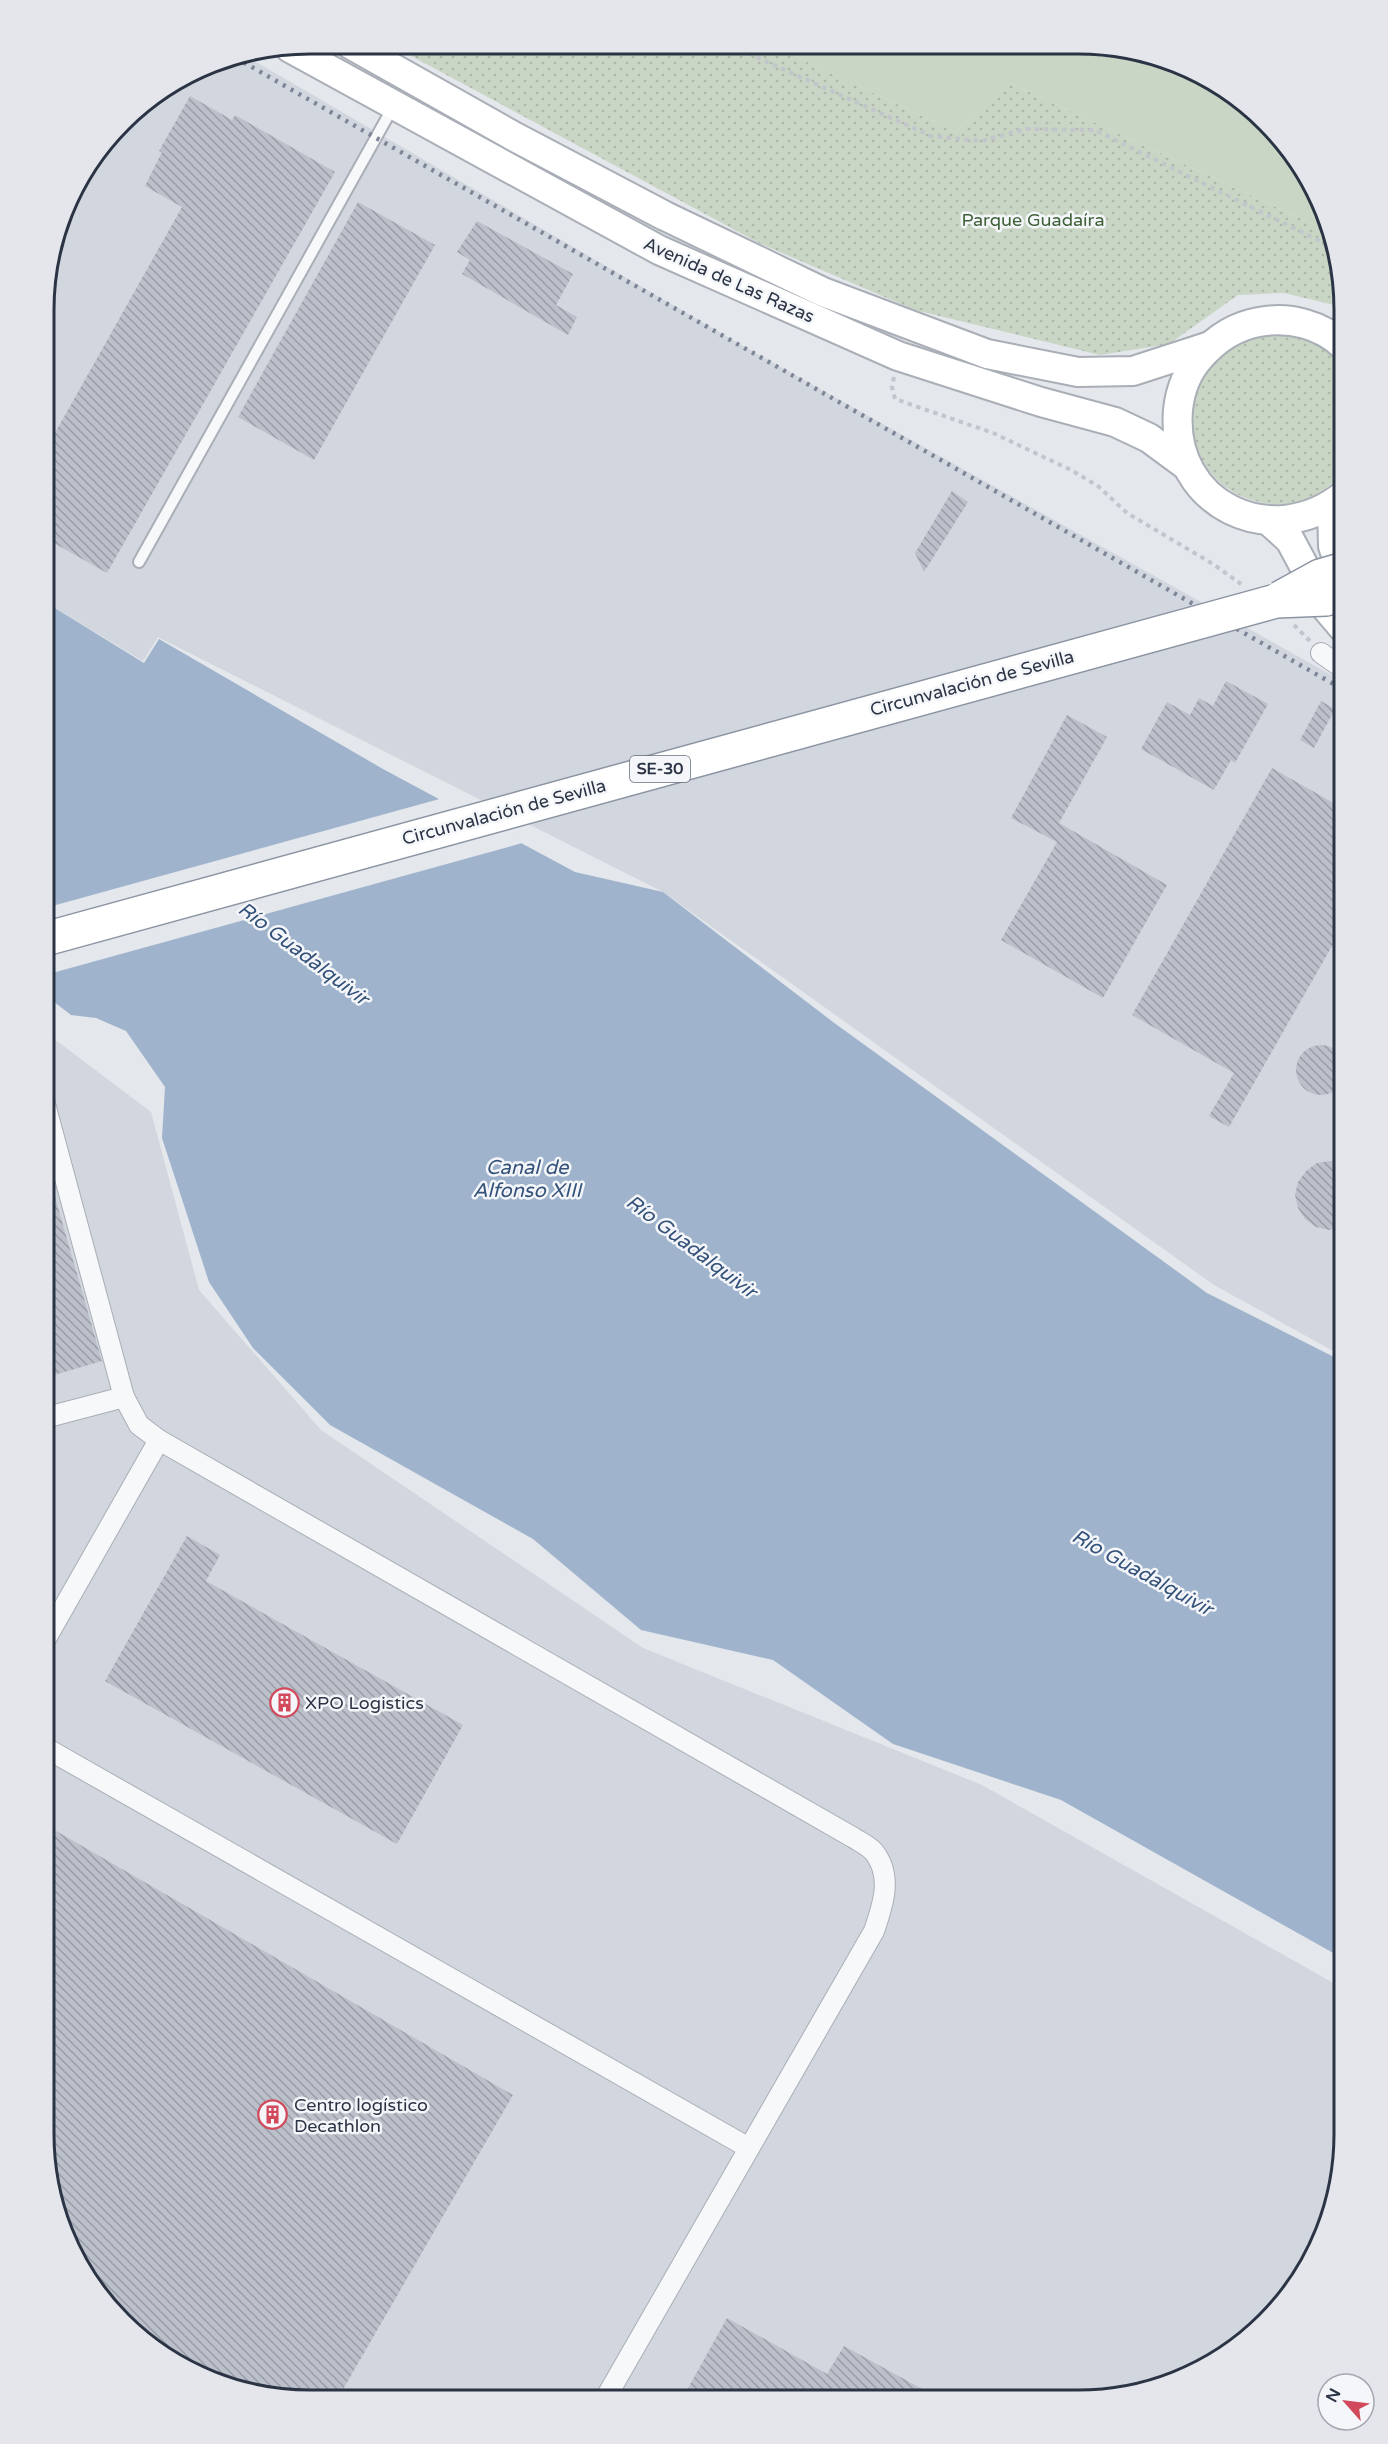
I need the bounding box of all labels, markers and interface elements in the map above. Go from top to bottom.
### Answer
park label: Parque Guadaíra [961,209,1105,231]
street label: Avenida de Las Razas [640,232,818,328]
street label: Circunvalación de Sevilla [868,645,1076,721]
road number: SE-30 [630,756,690,782]
street label: Circunvalación de Sevilla [400,774,608,850]
water label: Río Guadalquivir [233,897,375,1012]
water label: Canal de Alfonso XIII [473,1156,584,1203]
water label: Río Guadalquivir [621,1190,763,1305]
water label: Río Guadalquivir [1068,1524,1219,1623]
building icon: XPO Logistics [268,1687,300,1719]
place label: XPO Logistics [305,1692,424,1714]
place label: Centro logístico Decathlon [294,2094,428,2137]
building icon: Centro logístico Decathlon [257,2099,289,2131]
north arrow [1316,2372,1376,2432]
text: N [1322,2385,1345,2406]

